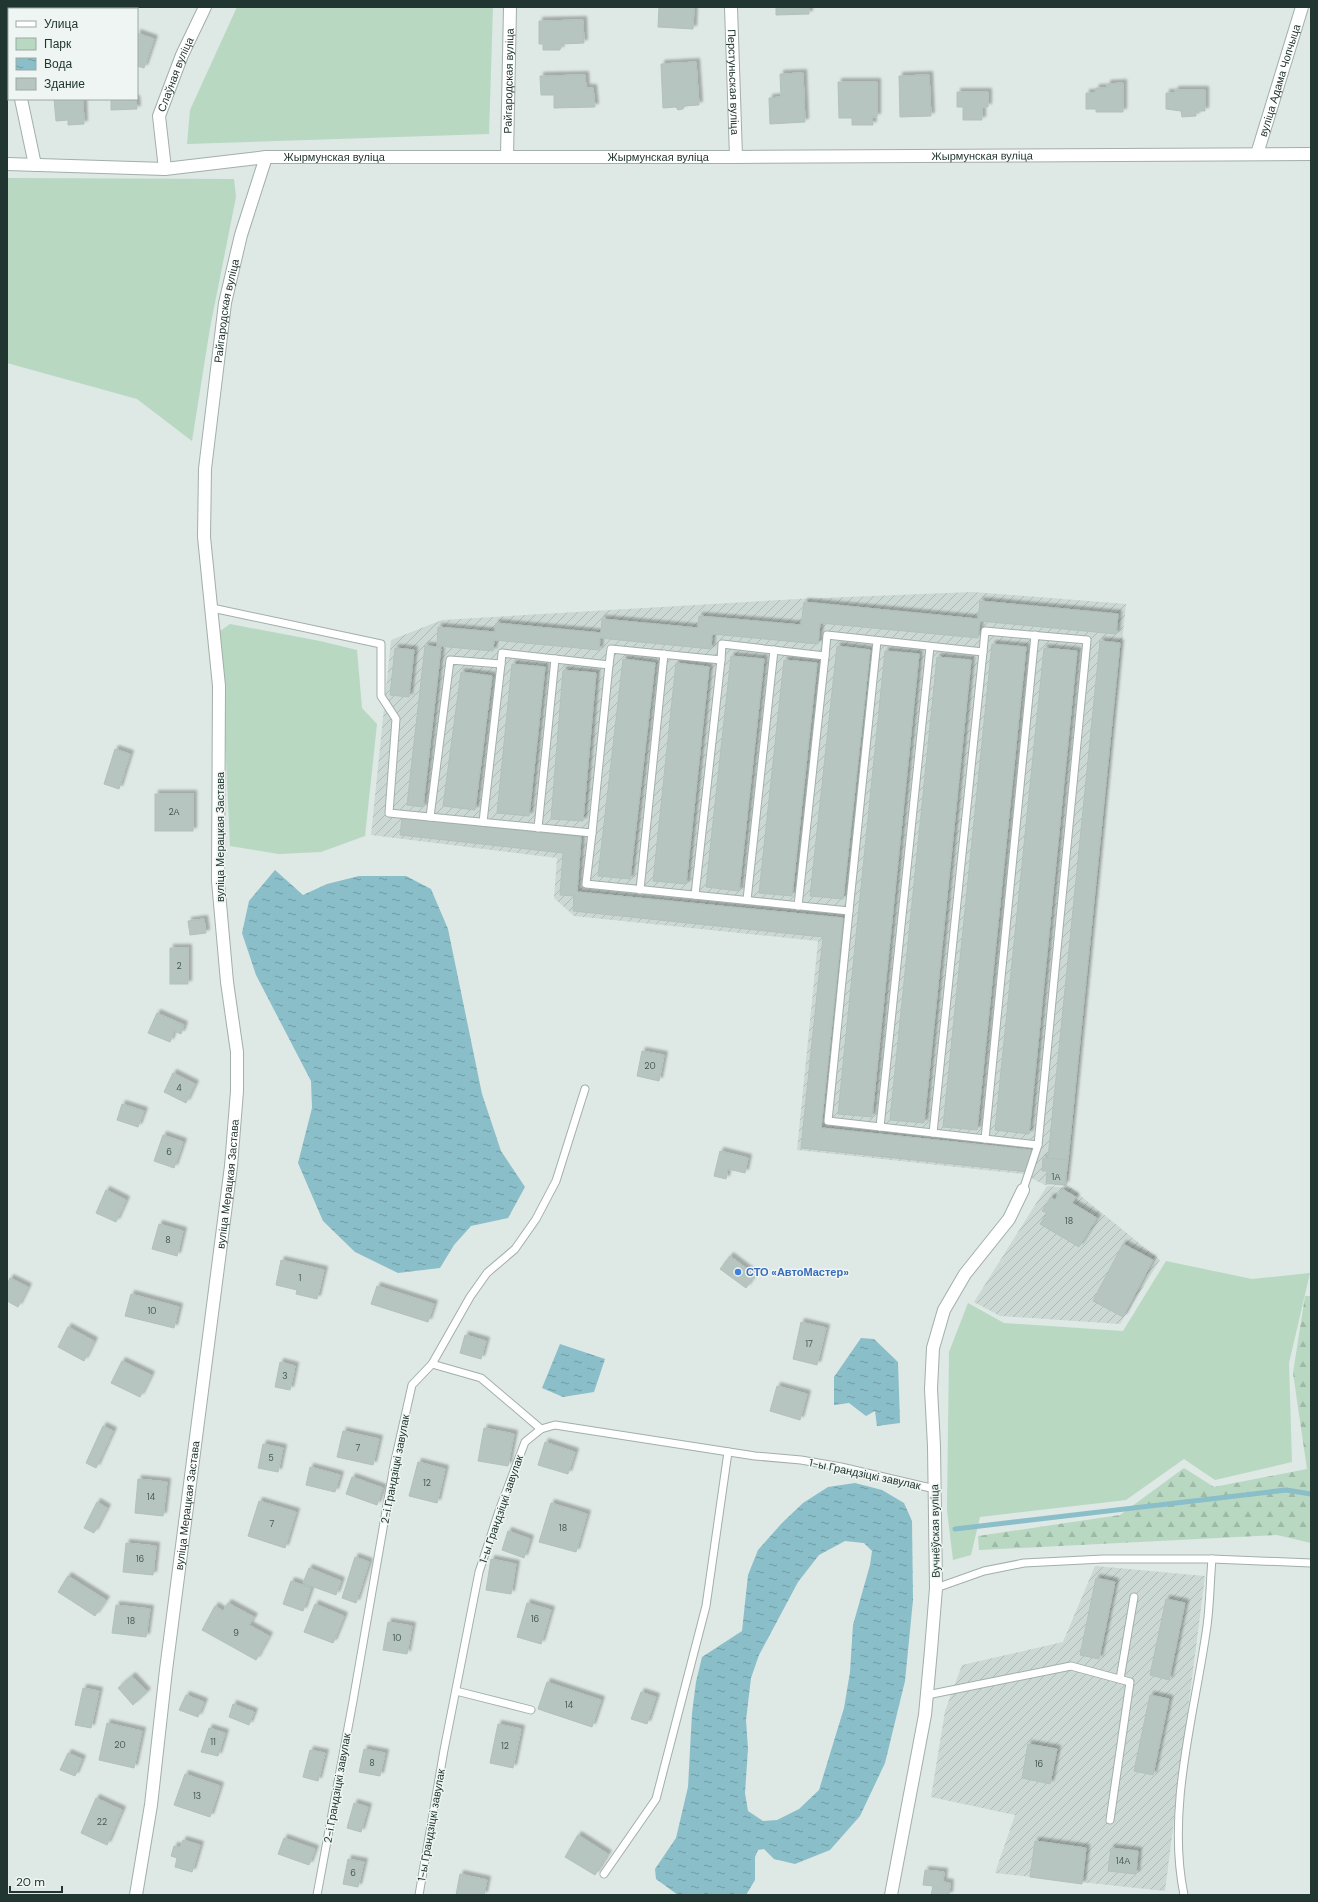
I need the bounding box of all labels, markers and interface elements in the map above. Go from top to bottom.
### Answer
legend [8,8,138,100]
text: Улица [44,16,78,32]
street label: вуліца Адама Чопчыца [1256,21,1304,138]
street label: Райгародская вуліца [500,27,517,134]
street label: Перстуньская вуліца [725,29,742,136]
street label: Слаўная вуліца [154,34,197,114]
text: Парк [44,36,72,52]
text: Вода [44,56,72,72]
text: Здание [44,76,85,92]
street label: Жырмунская вуліца [932,148,1034,163]
street label: Жырмунская вуліца [284,150,386,164]
street label: Жырмунская вуліца [608,150,710,164]
street label: Райгародская вуліца [211,257,242,364]
street label: вуліца Мерацкая Застава [213,771,227,902]
house number: 2А [168,806,180,818]
house number: 2 [176,960,182,972]
house number: 20 [644,1060,656,1072]
house number: 4 [176,1082,182,1094]
street label: вуліца Мерацкая Застава [213,1118,242,1250]
house number: 6 [166,1146,172,1158]
house number: 1А [1052,1171,1060,1183]
house number: 18 [1065,1215,1073,1227]
house number: 8 [165,1234,171,1246]
place label: СТО «АвтоМастер» [746,1265,849,1279]
marker: СТО «АвтоМастер» [733,1267,743,1277]
house number: 1 [299,1272,302,1284]
house number: 10 [148,1305,156,1317]
house number: 17 [805,1338,813,1350]
house number: 3 [282,1370,288,1382]
street label: 2-і Грандзіцкі завулак [378,1413,413,1525]
street label: вуліца Мерацкая Застава [172,1439,203,1571]
house number: 7 [356,1442,361,1454]
house number: 5 [268,1452,274,1464]
street label: 1-ы Грандзіцкі завулак [476,1453,526,1565]
street label: 1-ы Грандзіцкі завулак [808,1455,922,1493]
house number: 12 [423,1477,431,1489]
street label: Вучнёўская вуліца [927,1483,943,1578]
house number: 14 [147,1491,156,1503]
house number: 7 [270,1518,275,1530]
house number: 18 [559,1522,567,1534]
house number: 16 [136,1553,145,1565]
house number: 16 [531,1613,540,1625]
house number: 18 [127,1615,135,1627]
house number: 9 [233,1627,239,1639]
house number: 10 [393,1632,401,1644]
house number: 14 [565,1699,574,1711]
street label: 2-і Грандзіцкі завулак [320,1732,354,1844]
house number: 11 [210,1736,216,1748]
house number: 20 [114,1739,126,1751]
house number: 12 [501,1740,509,1752]
house number: 8 [369,1757,375,1769]
house number: 16 [1035,1758,1044,1770]
street label: 1-ы Грандзіцкі завулак [414,1768,448,1882]
house number: 13 [193,1790,201,1802]
house number: 22 [97,1816,107,1828]
house number: 14А [1116,1855,1130,1867]
house number: 6 [350,1867,356,1879]
scale bar [10,1868,62,1894]
text: 20 m [16,1874,45,1890]

